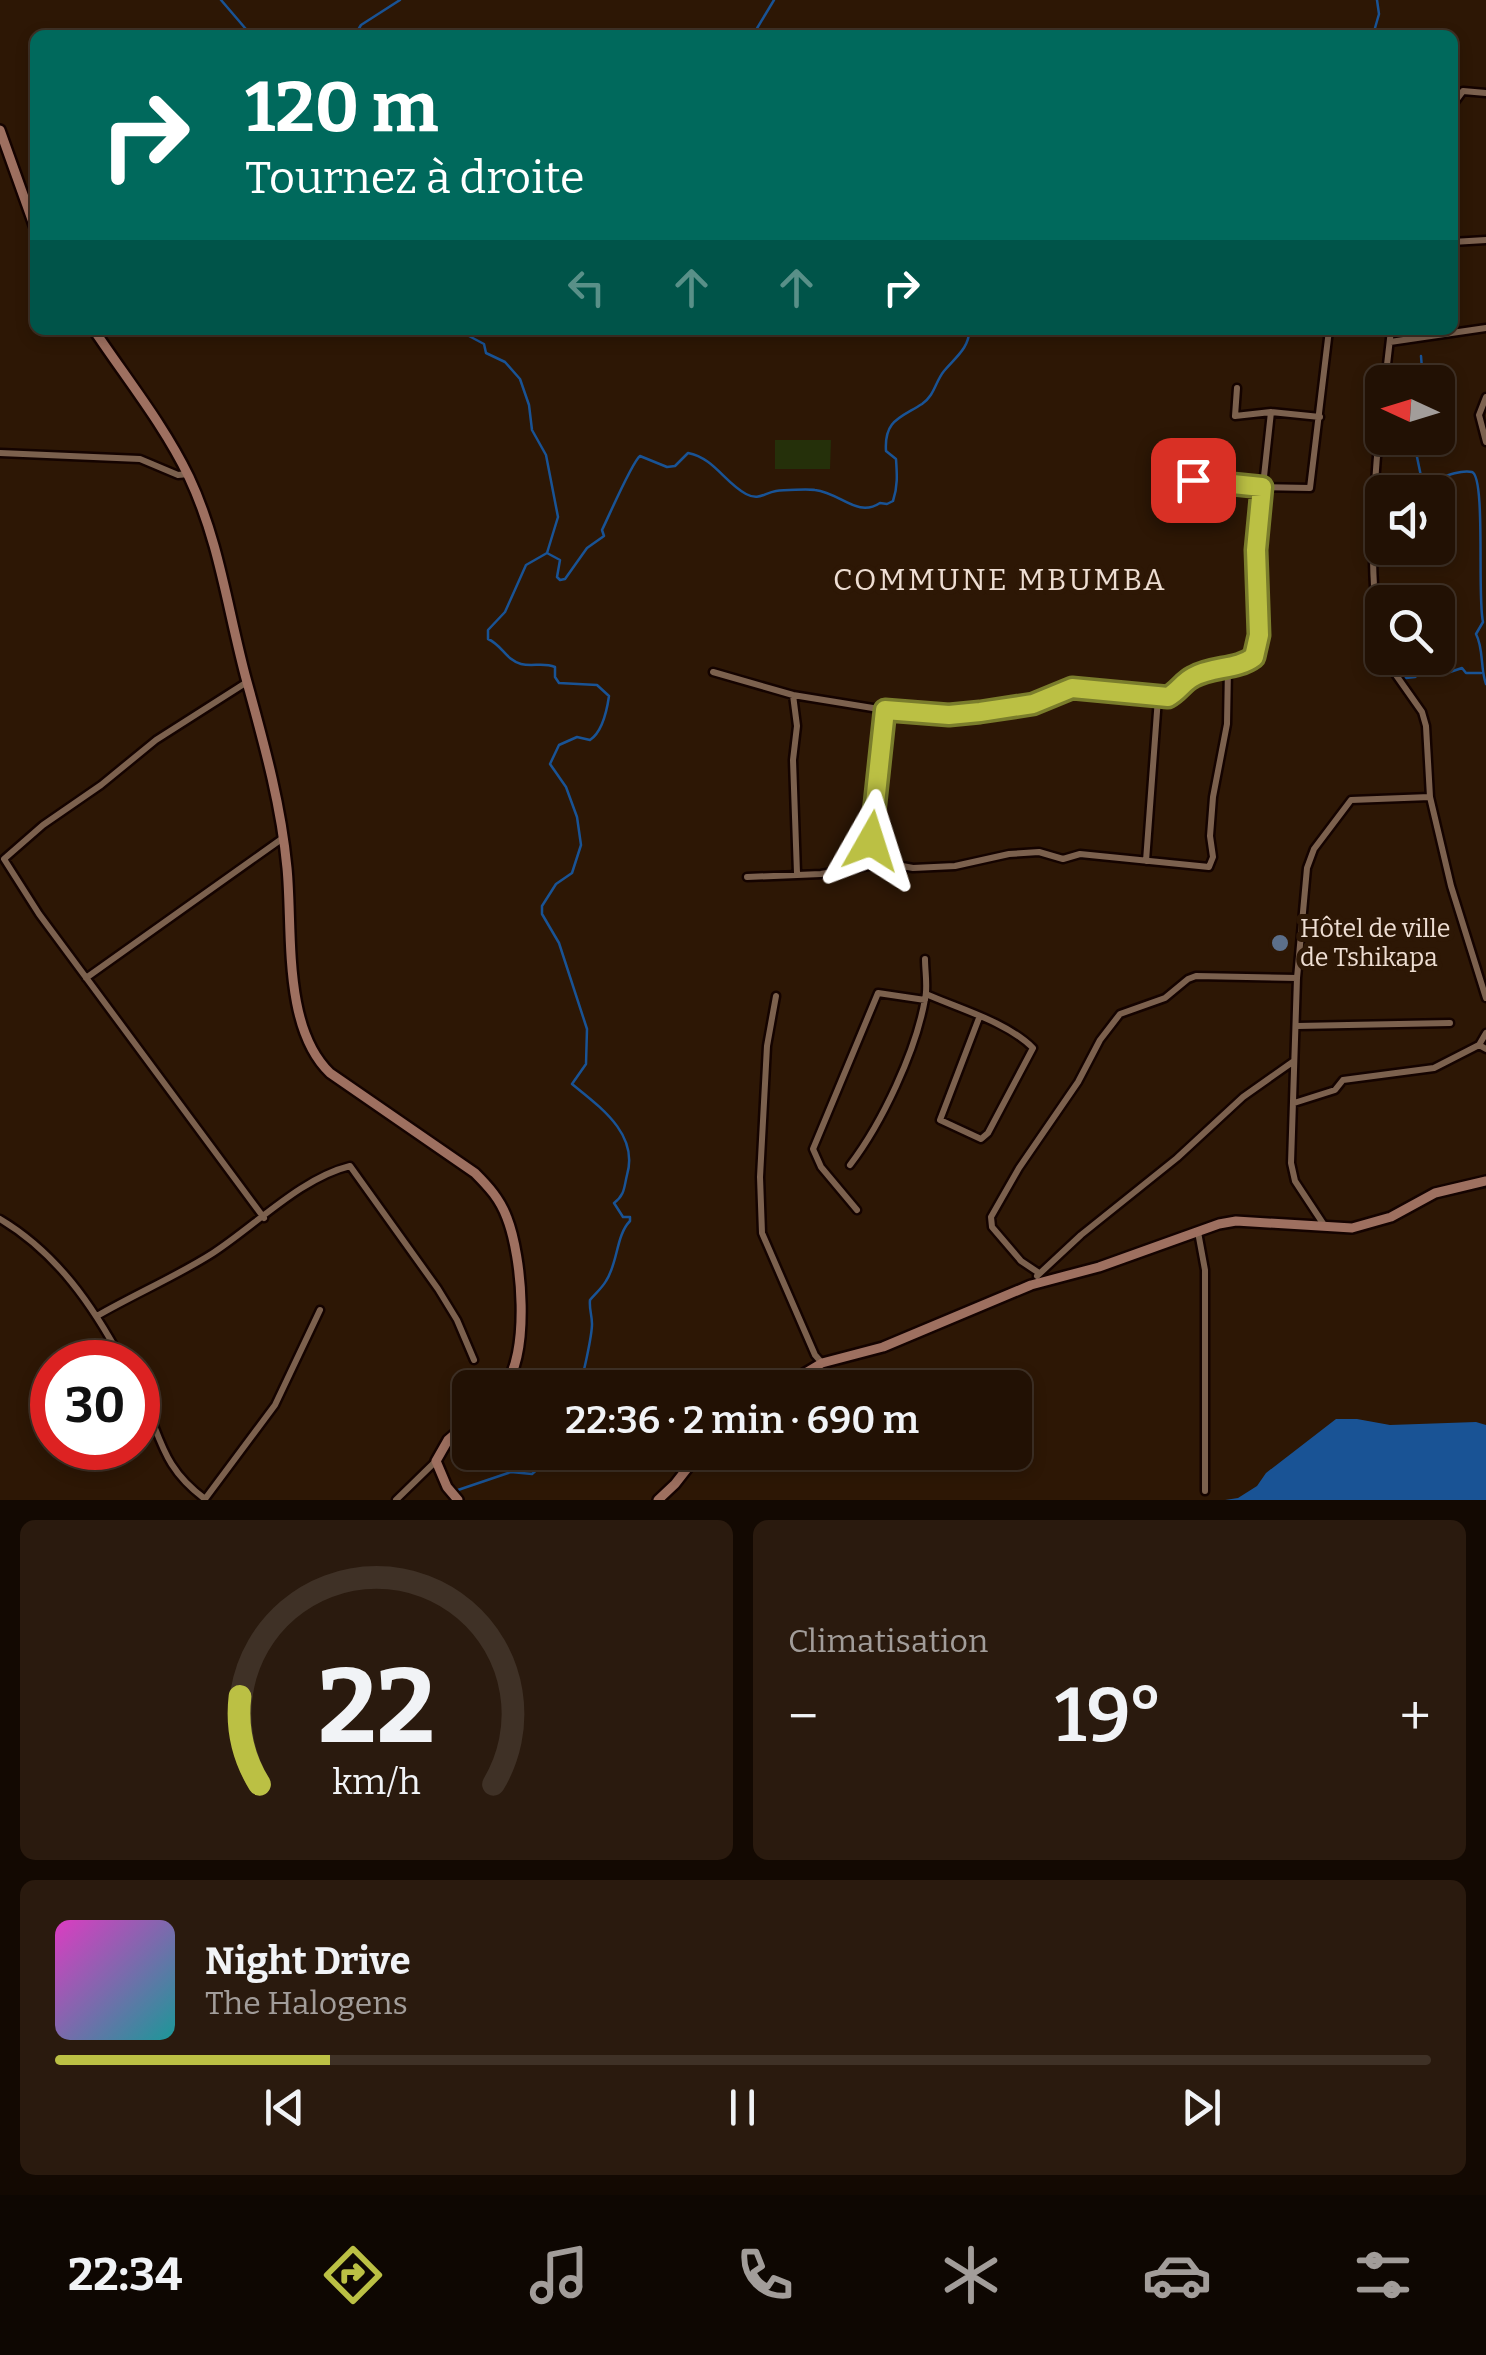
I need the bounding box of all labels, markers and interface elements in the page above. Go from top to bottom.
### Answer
text: 120 m [245,66,438,150]
icon: right [80,70,210,200]
text: Tournez à droite [245,151,585,205]
icon: left [559,260,614,315]
icon: ahead [664,260,719,315]
icon: ahead [769,260,824,315]
icon: right [874,260,929,315]
north arrow [1365,365,1455,455]
map controls [1365,365,1455,675]
pin [1151,438,1236,523]
icon: arrive [1166,453,1221,508]
button: sound [1365,475,1455,565]
district label: COMMUNE MBUMBA [833,562,1167,598]
button: search [1365,585,1455,675]
position arrow [819,789,923,893]
place label: Hôtel de ville de Tshikapa [1300,914,1450,973]
marker: Hôtel de ville de Tshikapa [1269,932,1291,954]
speed limit sign: 30 [30,1340,160,1470]
text: 22:36 · 2 min · 690 m [565,1397,919,1443]
text: Climatisation [788,1622,988,1660]
text: 22 [318,1645,435,1770]
text: 19° [1055,1671,1163,1761]
text: − [788,1684,818,1750]
text: + [1400,1684,1431,1750]
text: km/h [332,1761,421,1803]
text: Night Drive [205,1938,411,1984]
text: The Halogens [205,1984,408,2022]
icon: previous [257,2080,312,2135]
icon: pause [715,2080,770,2135]
icon: next [1174,2080,1229,2135]
icon: directions [318,2240,388,2310]
icon: music [524,2240,594,2310]
icon: phone [730,2240,800,2310]
icon: climate [936,2240,1006,2310]
icon: car [1142,2240,1212,2310]
icon: filters [1348,2240,1418,2310]
text: 22:34 [68,2248,182,2302]

